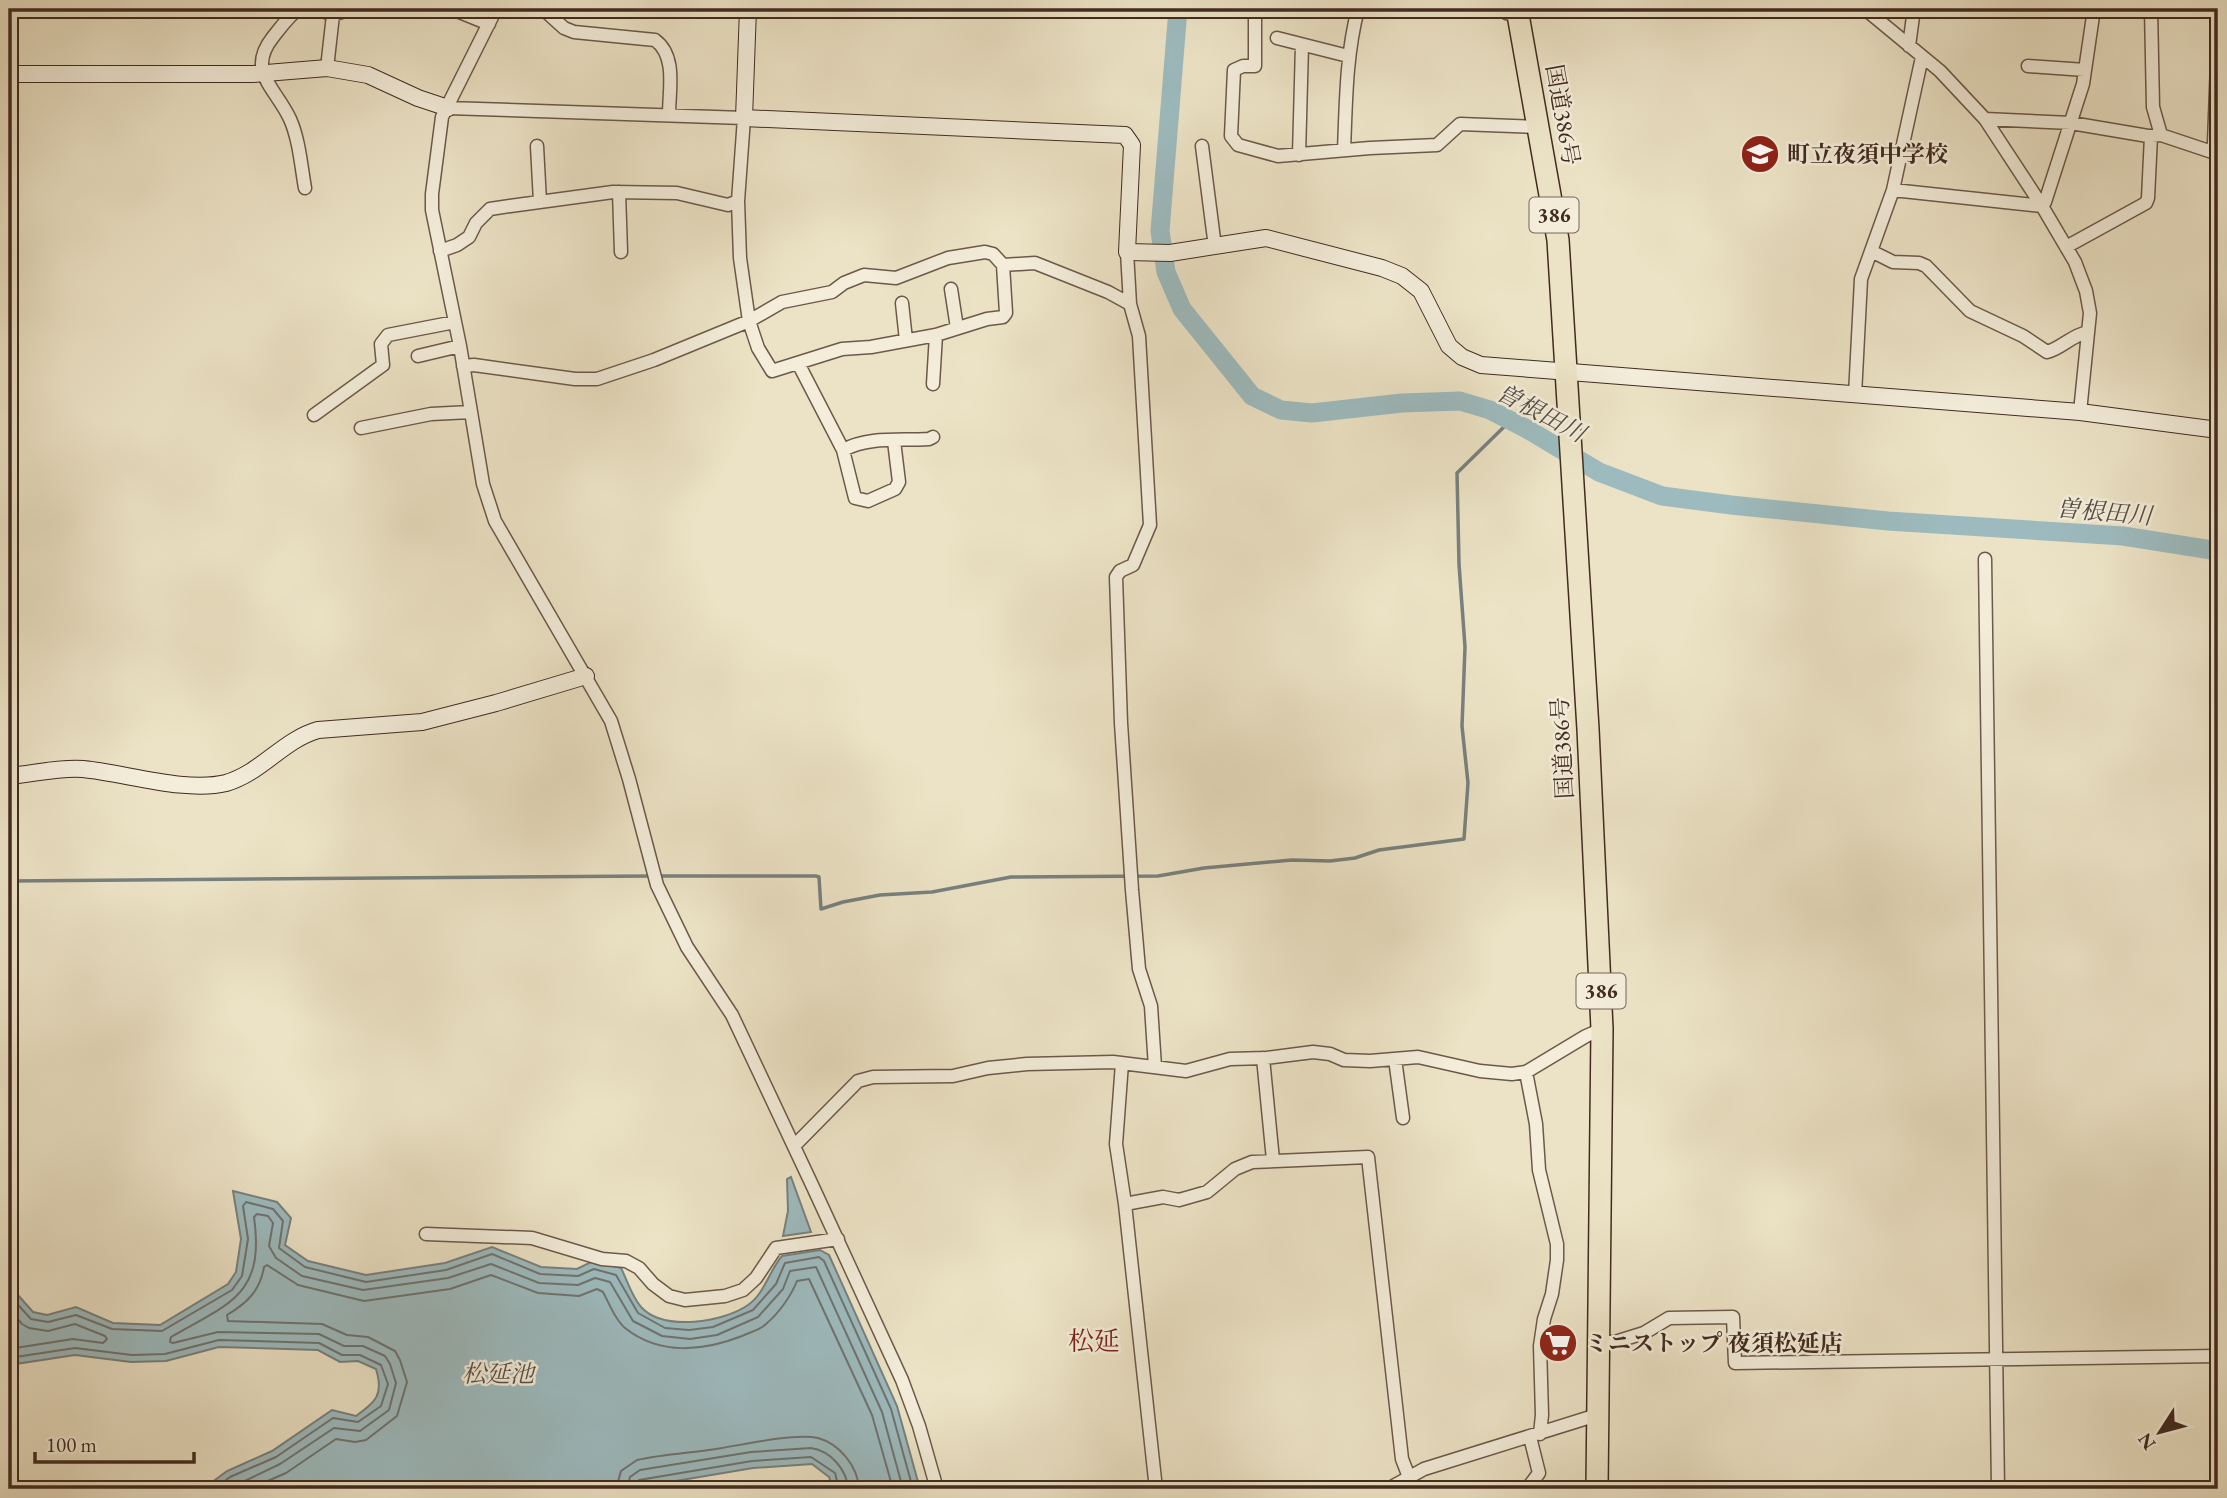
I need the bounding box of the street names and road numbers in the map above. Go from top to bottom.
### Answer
street label: 国道386号 [1539,62,1587,168]
road number: 386 [1530,198,1578,232]
street label: 国道386号 [1544,696,1580,800]
road number: 386 [1576,974,1626,1009]

